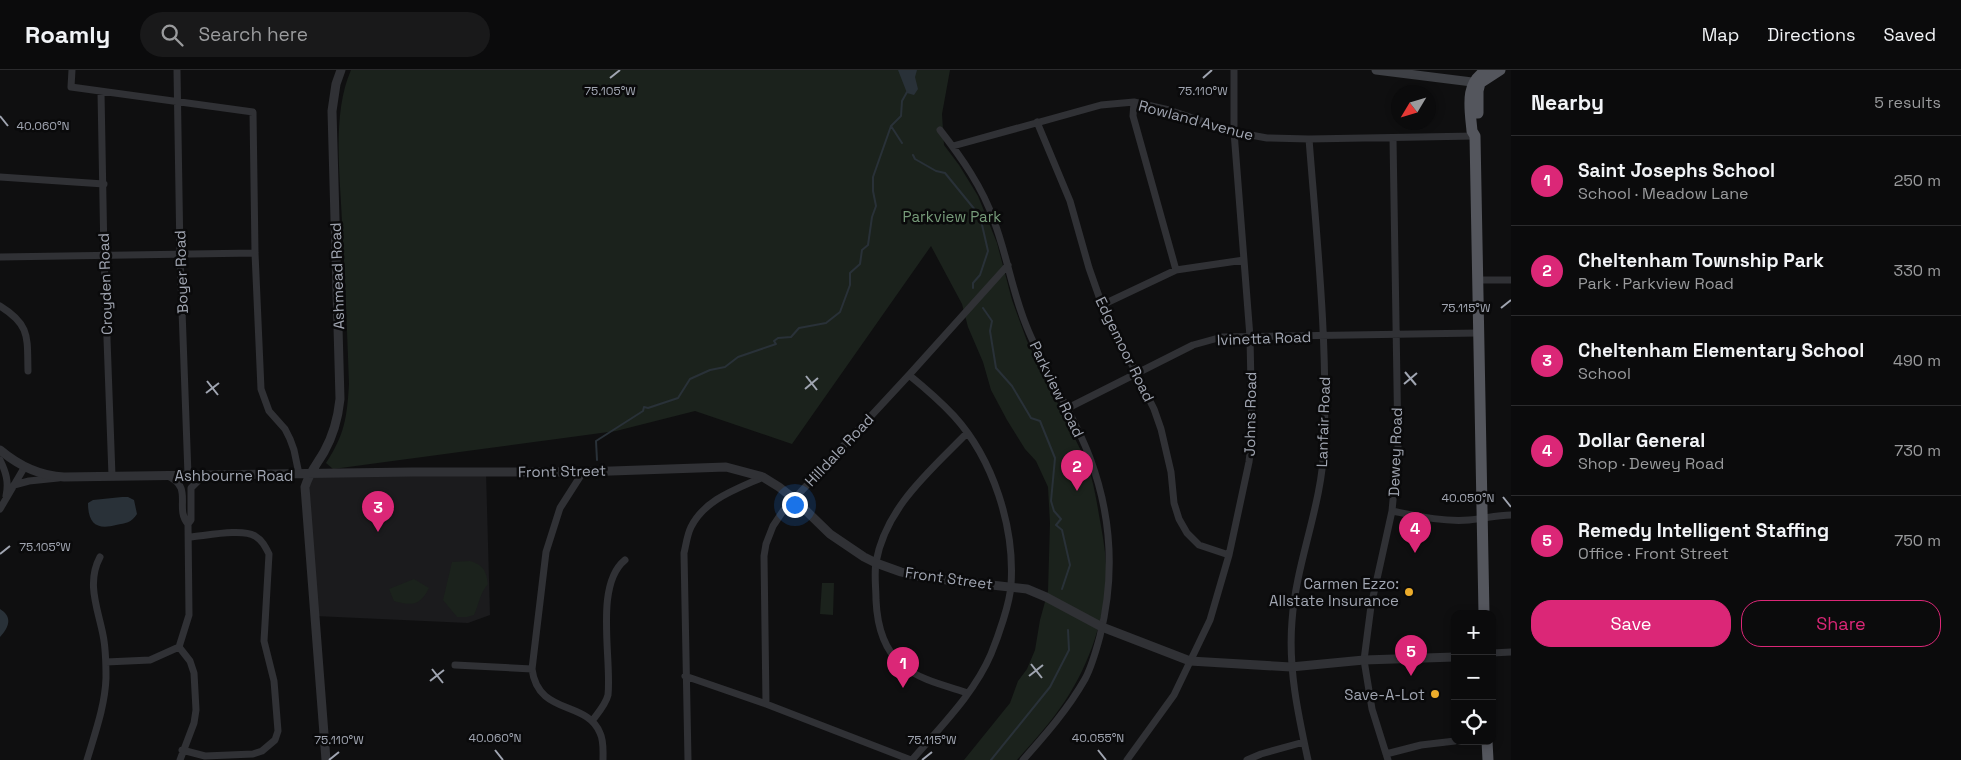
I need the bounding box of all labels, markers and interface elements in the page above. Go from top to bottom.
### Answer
search box [140,12,490,57]
text: Roamly [25,19,110,50]
icon: search [158,21,186,49]
text: Search here [198,22,308,47]
text: Map [1702,23,1739,46]
text: Directions [1767,23,1856,46]
text: Saved [1884,23,1936,46]
text: 75.105°W [584,83,636,99]
text: 75.110°W [1178,83,1228,99]
north arrow [1391,85,1436,130]
text: Nearby [1531,89,1604,116]
text: 5 results [1874,92,1941,113]
street label: Rowland Avenue [1136,96,1256,145]
text: 40.060°N [16,118,70,134]
text: Saint Josephs School [1578,158,1775,183]
text: 1 [1543,170,1551,191]
text: 250 m [1894,170,1941,191]
text: School · Meadow Lane [1578,183,1749,204]
park label: Parkview Park [903,207,1001,226]
street label: Ashmead Road [326,222,348,330]
street label: Boyer Road [170,230,192,314]
street label: Croyden Road [94,233,116,335]
text: Cheltenham Township Park [1578,248,1824,273]
text: 2 [1542,260,1552,281]
text: 330 m [1894,260,1941,281]
text: Park · Parkview Road [1578,273,1734,294]
street label: Edgemoor Road [1091,293,1159,405]
text: 75.115°W [1442,300,1491,316]
street label: Ivinetta Road [1216,327,1312,349]
street label: Parkview Road [1026,338,1088,440]
text: Cheltenham Elementary School [1578,338,1864,363]
text: 3 [1542,350,1552,371]
text: 490 m [1893,350,1941,371]
text: School [1578,363,1631,384]
street label: Johns Road [1240,371,1260,457]
street label: Lanfair Road [1312,376,1334,468]
street label: Dewey Road [1384,407,1406,497]
street label: Hilldale Road [801,410,877,490]
text: Dollar General [1578,428,1705,453]
text: 4 [1542,440,1552,461]
text: 730 m [1894,440,1941,461]
pin: 2 [1061,450,1093,491]
text: Shop · Dewey Road [1578,453,1724,474]
street label: Front Street [518,461,606,481]
street label: Ashbourne Road [174,466,294,485]
text: 40.050°N [1442,490,1494,506]
pin: 3 [362,491,394,532]
your location [782,492,808,518]
pin: 4 [1399,512,1431,553]
text: Remedy Intelligent Staffing [1578,518,1829,543]
text: 5 [1542,530,1552,551]
text: 750 m [1894,530,1941,551]
text: 75.105°W [19,539,71,555]
text: Office · Front Street [1578,543,1729,564]
street label: Front Street [904,562,994,594]
place label: Carmen Ezzo: Allstate Insurance [1269,574,1399,610]
marker: Carmen Ezzo: Allstate Insurance [1403,586,1415,598]
button: Save [1531,600,1731,647]
button: Share [1741,600,1941,647]
map controls [1451,610,1496,745]
button: + [1451,610,1496,655]
pin: 5 [1395,635,1427,676]
pin: 1 [887,647,919,688]
button: − [1451,655,1496,700]
place label: Save-A-Lot [1344,685,1425,704]
marker: Save-A-Lot [1429,688,1441,700]
button: locate [1451,700,1496,745]
text: 40.060°N [468,730,522,746]
text: 40.055°N [1072,730,1124,746]
text: 75.110°W [314,732,364,748]
text: 75.115°W [908,732,957,748]

